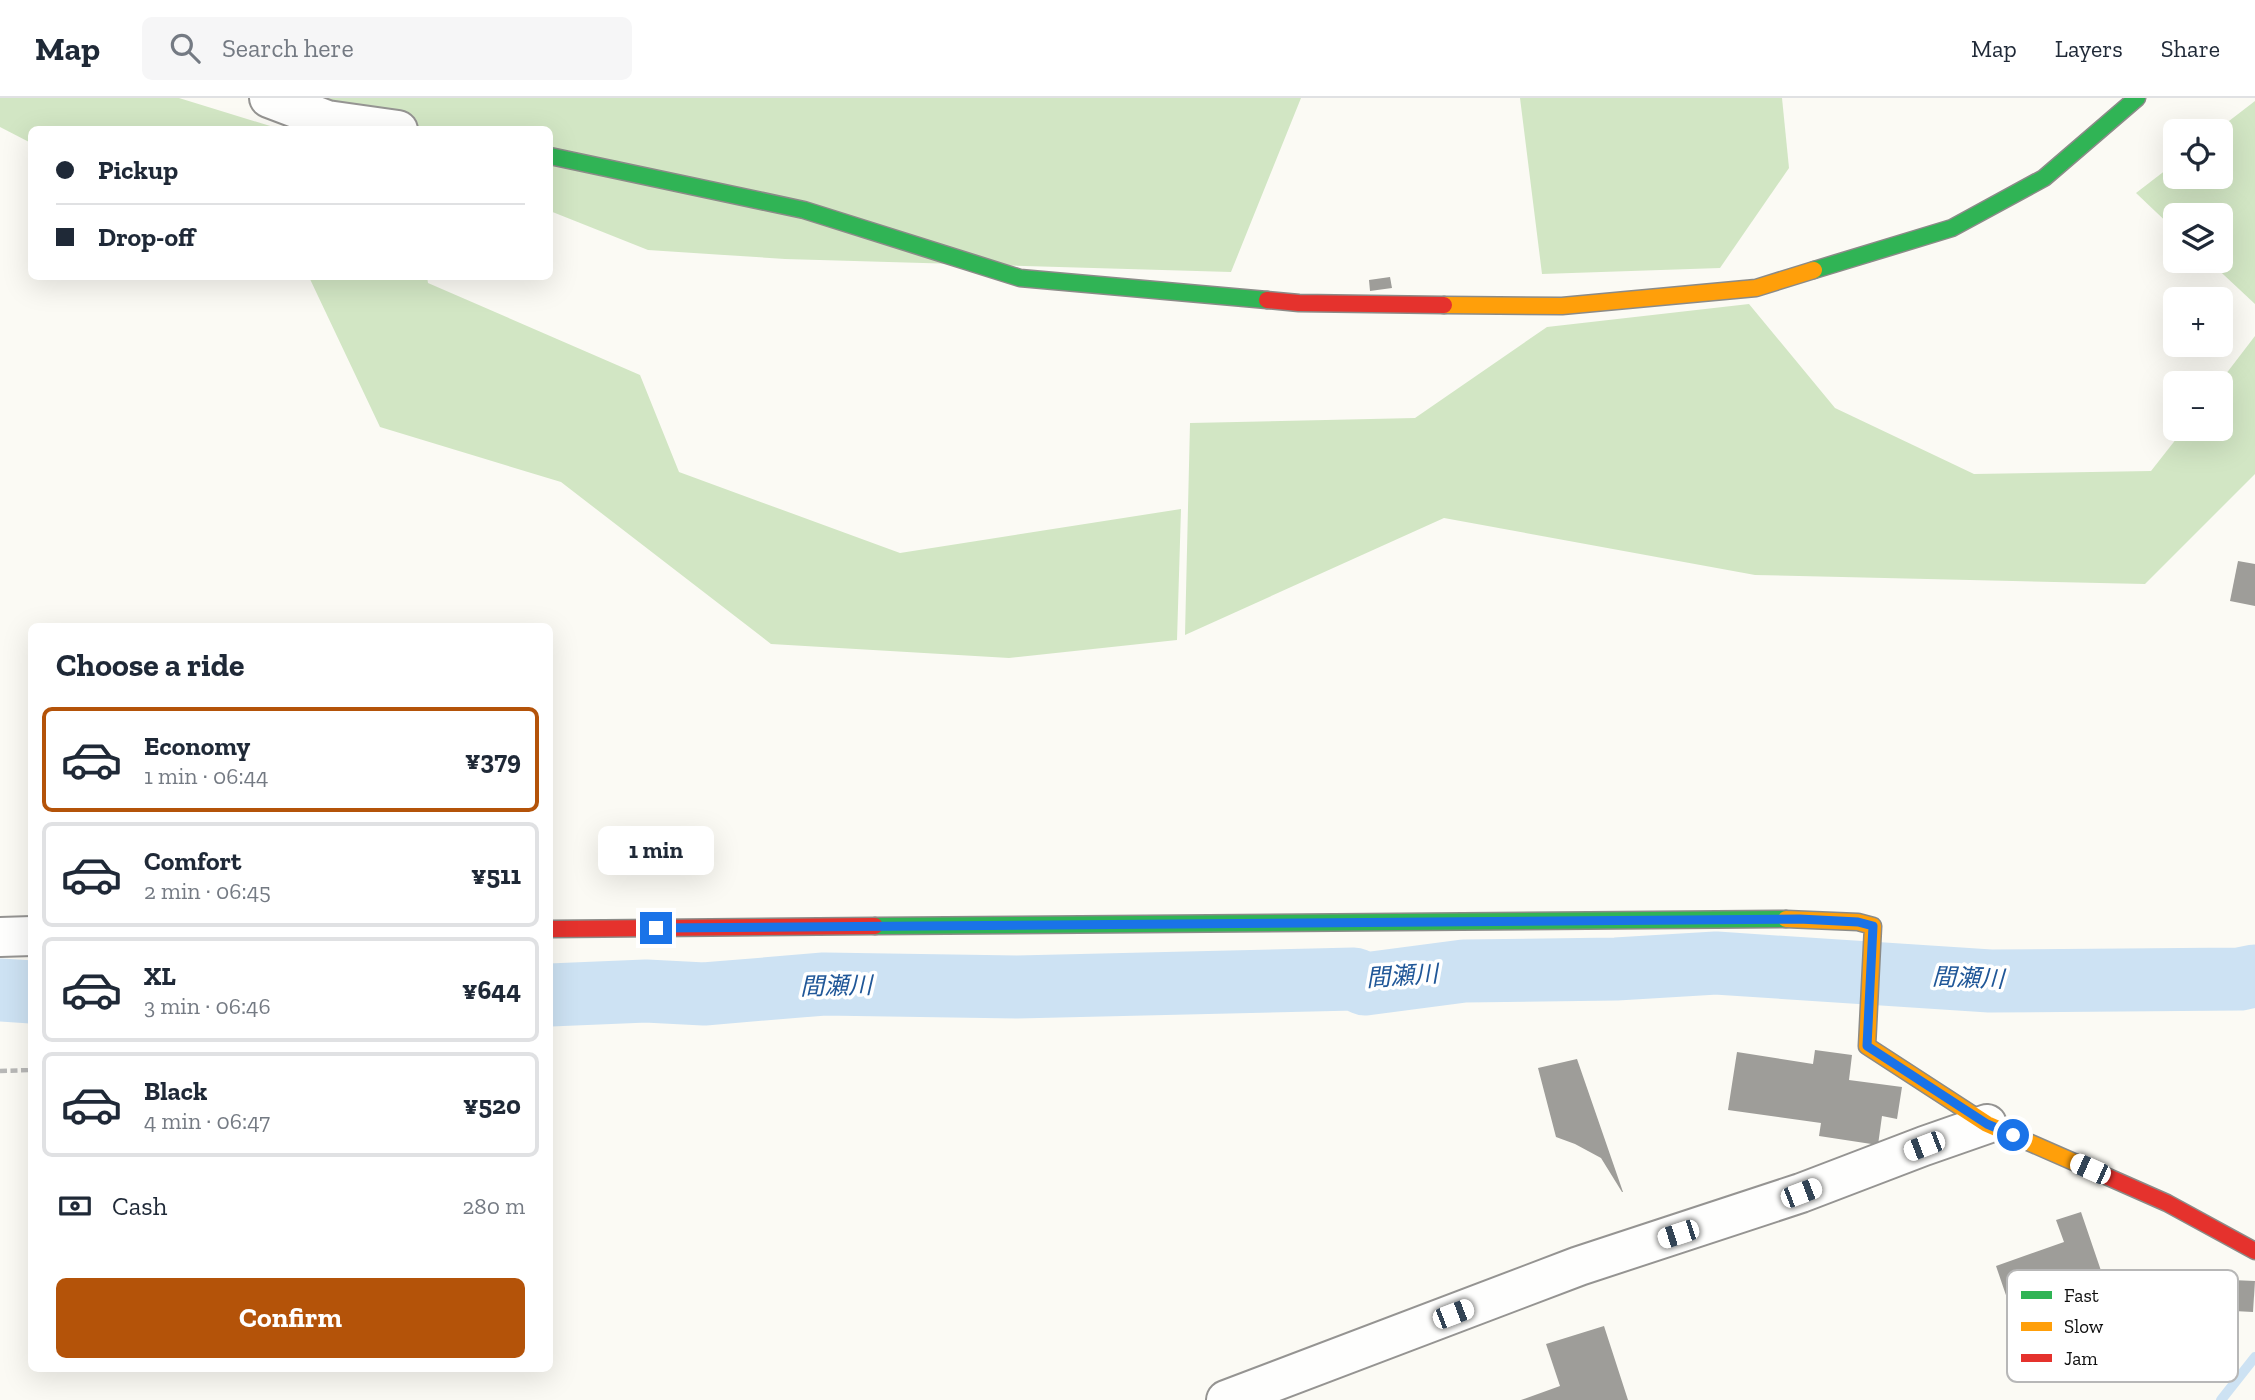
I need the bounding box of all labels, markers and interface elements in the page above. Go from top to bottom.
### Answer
search box [142,17,632,80]
text: Map [35,29,100,68]
icon: search [166,29,204,67]
text: Search here [222,32,354,64]
text: Map [1971,34,2017,63]
text: Layers [2055,34,2123,63]
text: Share [2161,34,2220,63]
map controls [2163,119,2233,441]
button: locate [2163,119,2233,189]
text: Pickup [98,154,178,186]
button: layers [2163,203,2233,273]
text: Drop-off [98,221,195,253]
button: + [2163,287,2233,357]
button: − [2163,371,2233,441]
text: Choose a ride [56,646,244,684]
icon: car [60,728,123,791]
text: Economy [144,730,250,762]
text: ¥379 [465,744,521,776]
text: 1 min · 06:44 [144,762,268,790]
callout: 1 min [598,826,714,876]
text: 1 min [629,836,683,864]
icon: car [60,843,123,906]
text: Comfort [144,845,241,877]
text: ¥511 [471,859,521,891]
text: 2 min · 06:45 [144,877,271,905]
route end [640,912,672,944]
icon: car [60,958,123,1021]
water label: 間瀬川 [1365,958,1442,992]
text: XL [144,960,176,992]
water label: 間瀬川 [1932,962,2007,993]
water label: 間瀬川 [800,970,875,1001]
text: ¥644 [462,974,521,1006]
text: 3 min · 06:46 [144,992,271,1020]
icon: car [60,1073,123,1136]
text: Black [144,1075,207,1107]
text: ¥520 [463,1089,521,1121]
text: 4 min · 06:47 [144,1107,270,1135]
route start [1997,1119,2029,1151]
car [1901,1129,1948,1163]
car [2067,1151,2114,1187]
car [1778,1176,1825,1210]
icon: cash [56,1187,94,1225]
text: Cash [112,1190,167,1222]
text: 280 m [462,1192,525,1220]
car [1655,1218,1702,1250]
legend [2007,1270,2238,1382]
button: Confirm [56,1278,525,1358]
text: Fast [2064,1284,2099,1307]
car [1430,1297,1477,1331]
text: Slow [2064,1315,2104,1338]
text: Jam [2064,1347,2098,1370]

